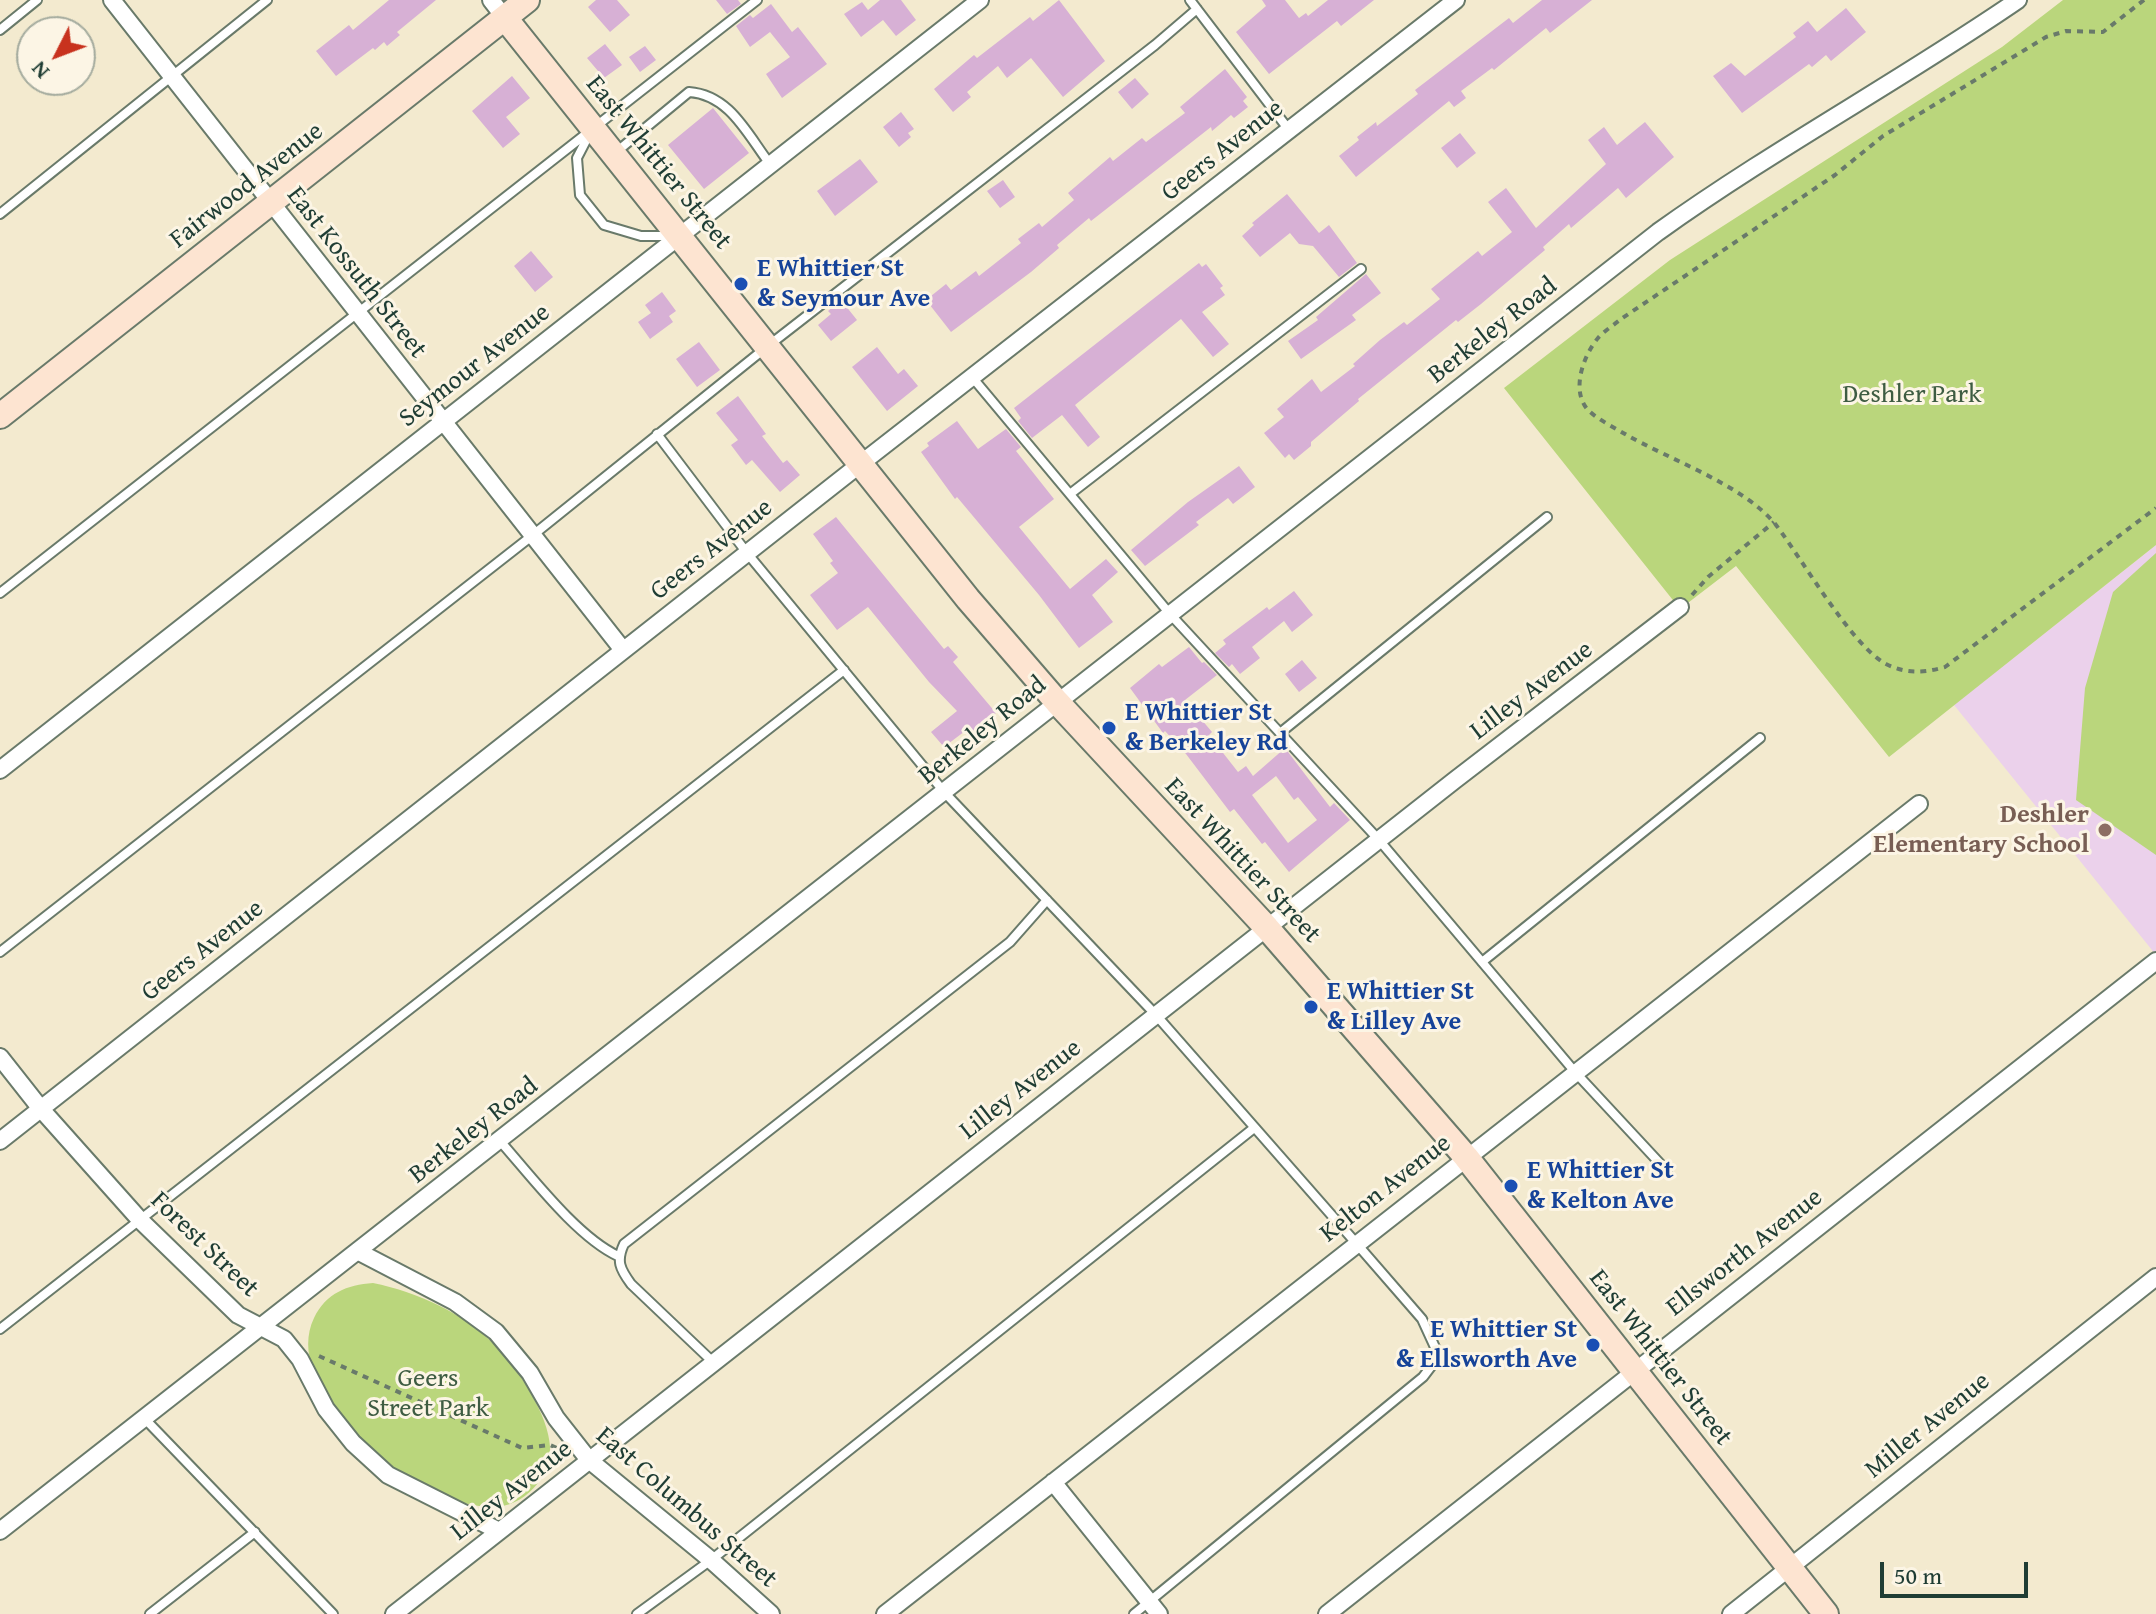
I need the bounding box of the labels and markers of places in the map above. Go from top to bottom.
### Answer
place label: E Whittier St & Seymour Ave [757,253,930,314]
marker: E Whittier St & Seymour Ave [732,275,750,293]
place label: E Whittier St & Berkeley Rd [1125,697,1288,758]
marker: E Whittier St & Berkeley Rd [1100,719,1118,737]
place label: Deshler Elementary School [1873,799,2089,860]
marker: Deshler Elementary School [2096,821,2114,839]
place label: E Whittier St & Lilley Ave [1327,976,1474,1038]
marker: E Whittier St & Lilley Ave [1302,998,1320,1016]
place label: E Whittier St & Kelton Ave [1527,1155,1674,1216]
marker: E Whittier St & Kelton Ave [1502,1177,1520,1195]
place label: E Whittier St & Ellsworth Ave [1396,1314,1577,1376]
marker: E Whittier St & Ellsworth Ave [1584,1336,1602,1354]

